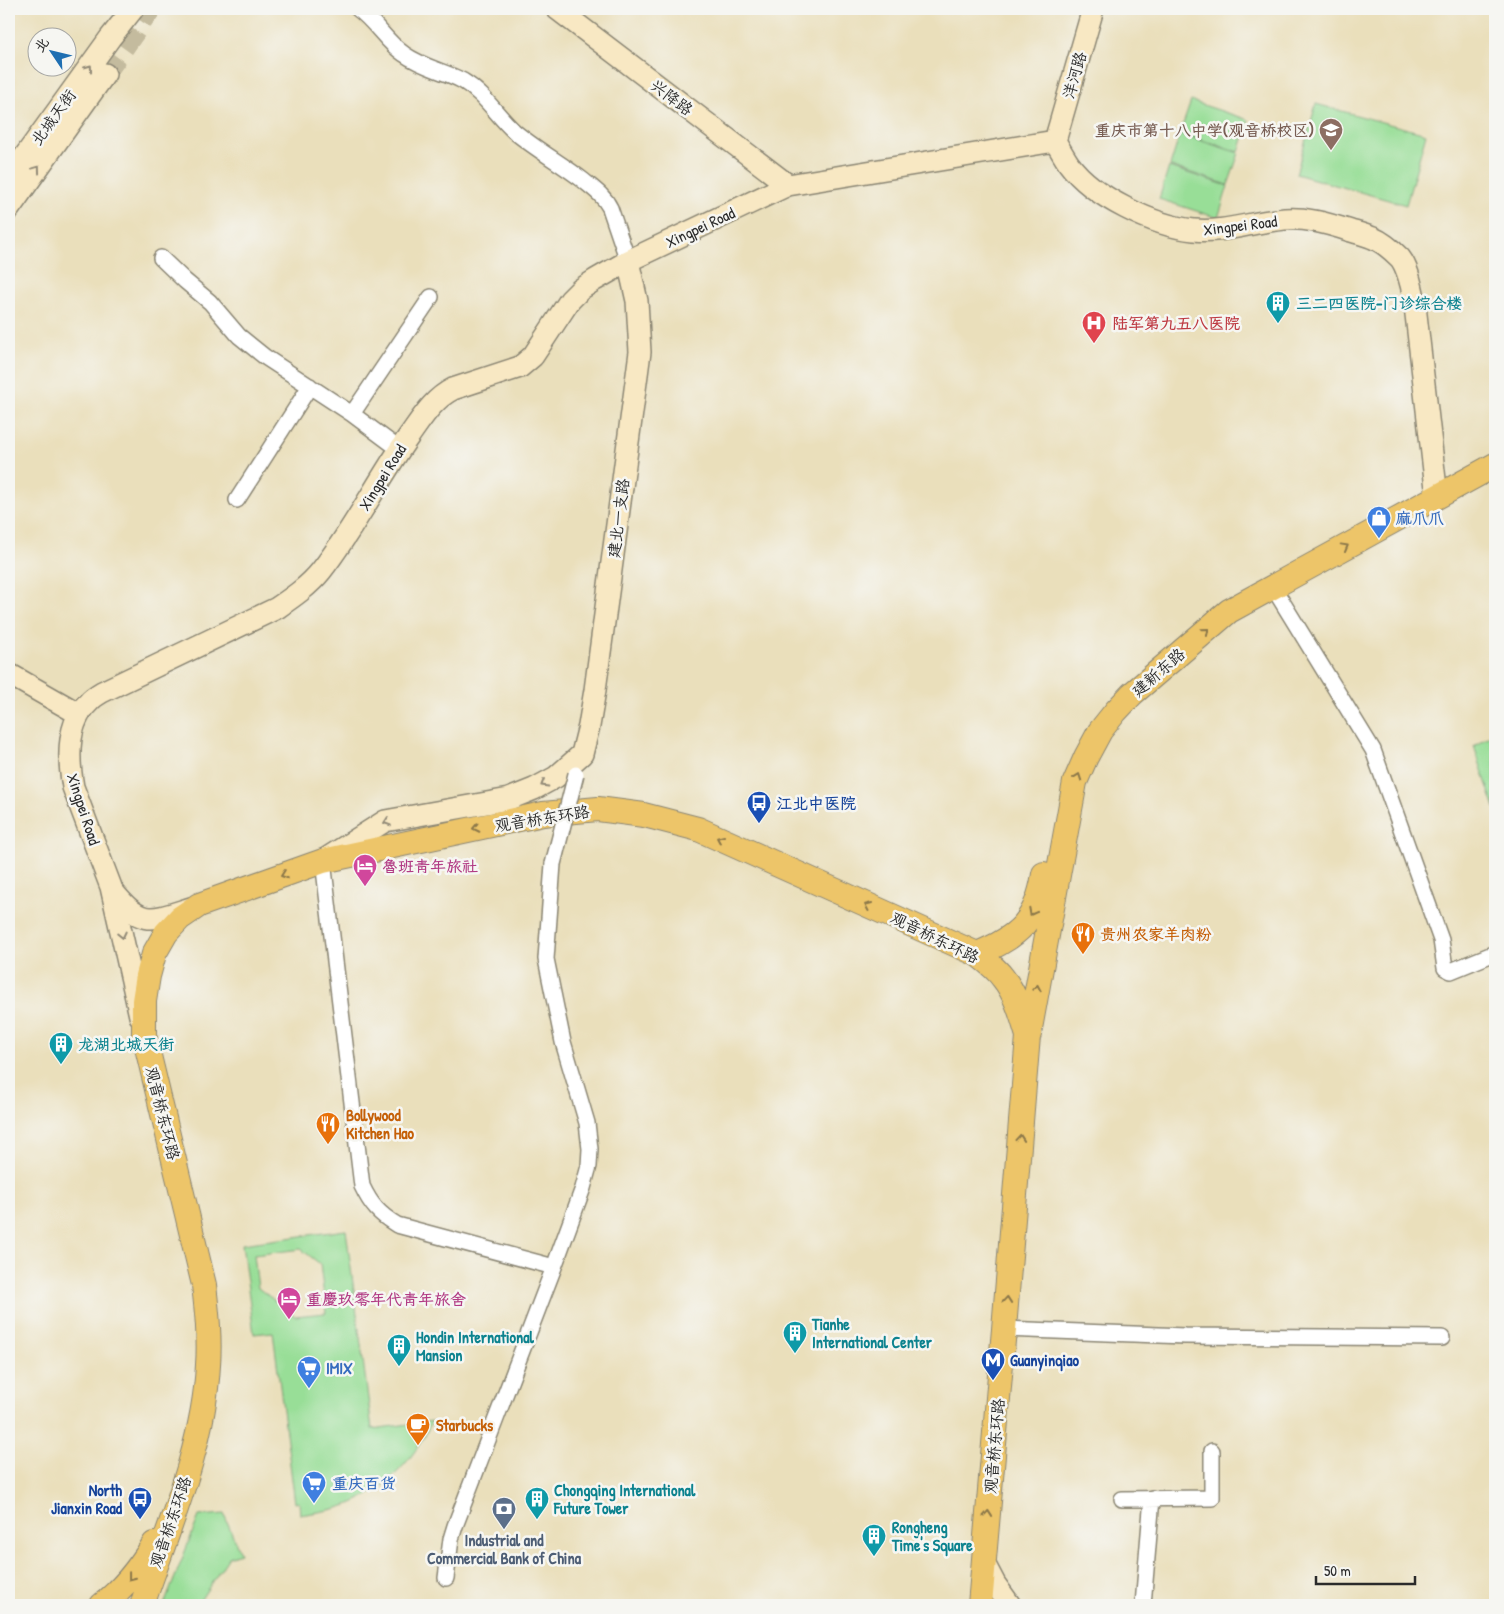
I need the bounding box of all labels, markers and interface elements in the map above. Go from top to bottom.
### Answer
north arrow [28,28,78,78]
text: 北 [29,33,53,55]
street label: 洋河路 [1057,49,1091,101]
one-way arrow [83,65,91,74]
street label: 兴降路 [646,74,698,120]
street label: 北城天街 [25,85,81,149]
school or university icon: 重庆市第十八中学(观音桥校区) [1318,117,1344,151]
place label: 重庆市第十八中学(观音桥校区) [1095,119,1314,141]
one-way arrow [31,165,40,175]
street label: Xingpei Road [662,201,738,253]
street label: Xingpei Road [1202,210,1278,240]
building icon: 三二四医院-门诊综合楼 [1265,290,1291,324]
place label: 三二四医院-门诊综合楼 [1296,292,1462,314]
hospital icon: 陆军第九五八医院 [1081,310,1107,344]
place label: 陆军第九五八医院 [1112,312,1240,334]
street label: Xingpei Road [353,440,411,514]
street label: 建北一支路 [602,477,634,559]
shop icon: 麻爪爪 [1366,505,1392,539]
place label: 麻爪爪 [1395,507,1444,529]
one-way arrow [1340,543,1349,553]
one-way arrow [1200,628,1209,636]
street label: 建新东路 [1127,643,1189,701]
street label: Xingpei Road [62,770,106,848]
one-way arrow [1072,773,1082,781]
one-way arrow [541,777,550,787]
bus stop icon: 江北中医院 [746,790,772,824]
place label: 江北中医院 [776,792,856,814]
street label: 观音桥东环路 [493,800,591,836]
one-way arrow [383,816,392,826]
one-way arrow [472,823,481,833]
one-way arrow [716,834,725,845]
hotel icon: 魯班青年旅社 [352,853,378,887]
place label: 魯班青年旅社 [382,855,478,877]
one-way arrow [281,869,289,879]
one-way arrow [864,901,873,912]
street label: 观音桥东环路 [887,906,983,968]
one-way arrow [1028,906,1038,915]
restaurant icon: 贵州农家羊肉粉 [1070,921,1096,955]
place label: 贵州农家羊肉粉 [1100,923,1212,945]
one-way arrow [116,930,127,939]
one-way arrow [1032,983,1042,992]
building icon: 龙湖北城天街 [48,1031,74,1065]
place label: 龙湖北城天街 [78,1033,174,1055]
street label: 观音桥东环路 [141,1064,185,1162]
place label: Bollywood Kitchen Hao [346,1104,414,1144]
restaurant icon: Bollywood Kitchen Hao [315,1111,341,1145]
one-way arrow [1014,1134,1025,1142]
hotel icon: 重慶玖零年代青年旅舍 [276,1286,302,1320]
place label: 重慶玖零年代青年旅舍 [306,1288,466,1310]
one-way arrow [1001,1296,1012,1304]
place label: Tianhe International Center [811,1313,933,1353]
building icon: Tianhe International Center [782,1320,808,1354]
place label: Hondin International Mansion [416,1326,534,1366]
building icon: Hondin International Mansion [386,1333,412,1367]
metro station icon: Guanyinqiao [980,1347,1006,1381]
place label: Guanyinqiao [1010,1349,1079,1372]
supermarket icon: IMIX [296,1355,322,1389]
place label: IMIX [326,1357,353,1379]
street label: 观音桥东环路 [979,1397,1009,1495]
cafe icon: Starbucks [405,1412,431,1446]
place label: Starbucks [436,1414,494,1436]
supermarket icon: 重庆百货 [301,1470,327,1504]
place label: 重庆百货 [332,1472,396,1494]
street label: 观音桥东环路 [144,1473,196,1571]
place label: North Jianxin Road [51,1479,123,1519]
place label: Chongqing International Future Tower [553,1479,696,1519]
bus stop icon: North Jianxin Road [127,1486,153,1520]
building icon: Chongqing International Future Tower [524,1486,550,1520]
bank icon: Industrial and Commercial Bank of China [491,1496,517,1530]
one-way arrow [983,1510,994,1518]
place label: Rongheng Time's Square [891,1516,973,1557]
building icon: Rongheng Time's Square [861,1523,887,1557]
place label: Industrial and Commercial Bank of China [427,1529,582,1569]
scale bar [1316,1554,1415,1586]
text: 50 m [1324,1560,1351,1581]
one-way arrow [129,1571,137,1580]

